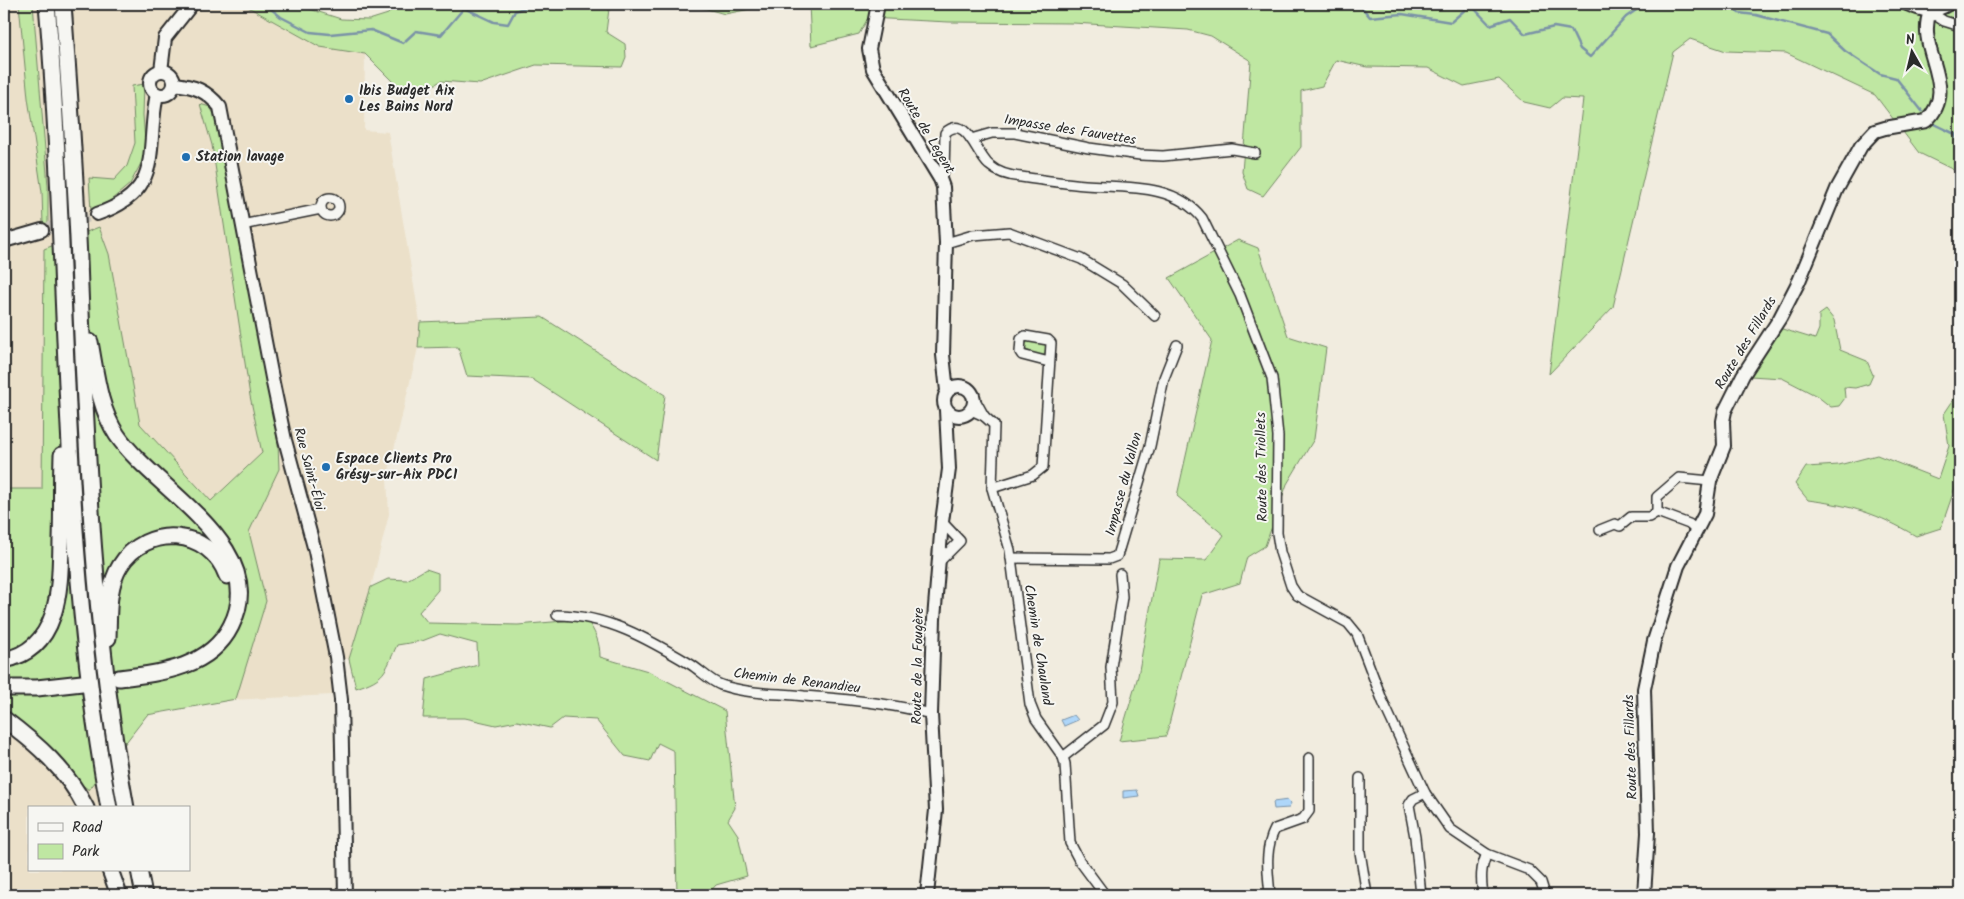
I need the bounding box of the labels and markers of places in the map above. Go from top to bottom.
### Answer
place label: Ibis Budget Aix Les Bains Nord [359,80,455,118]
marker: Ibis Budget Aix Les Bains Nord [343,93,355,105]
place label: Station lavage [196,146,284,168]
marker: Station lavage [180,151,192,163]
place label: Espace Clients Pro Grésy-sur-Aix PDC1 [336,448,458,486]
marker: Espace Clients Pro Grésy-sur-Aix PDC1 [320,461,332,473]

